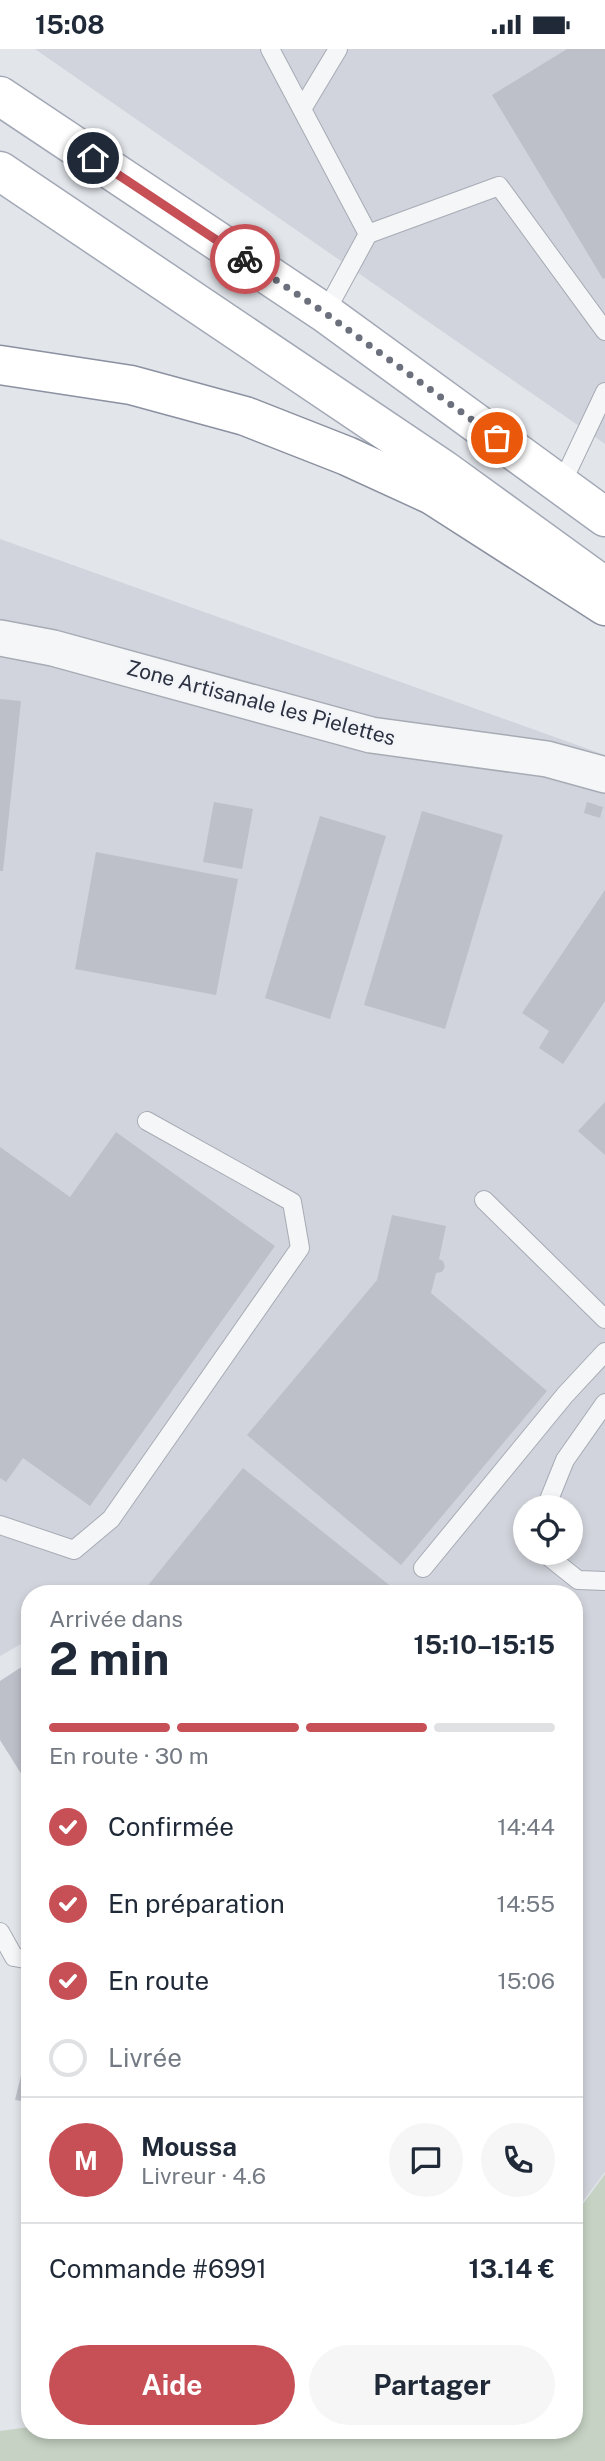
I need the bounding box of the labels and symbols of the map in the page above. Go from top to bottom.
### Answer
pin [63,128,123,188]
courier [210,224,280,294]
pin [467,408,527,468]
street label: Zone Artisanale les Pielettes [124,655,398,750]

